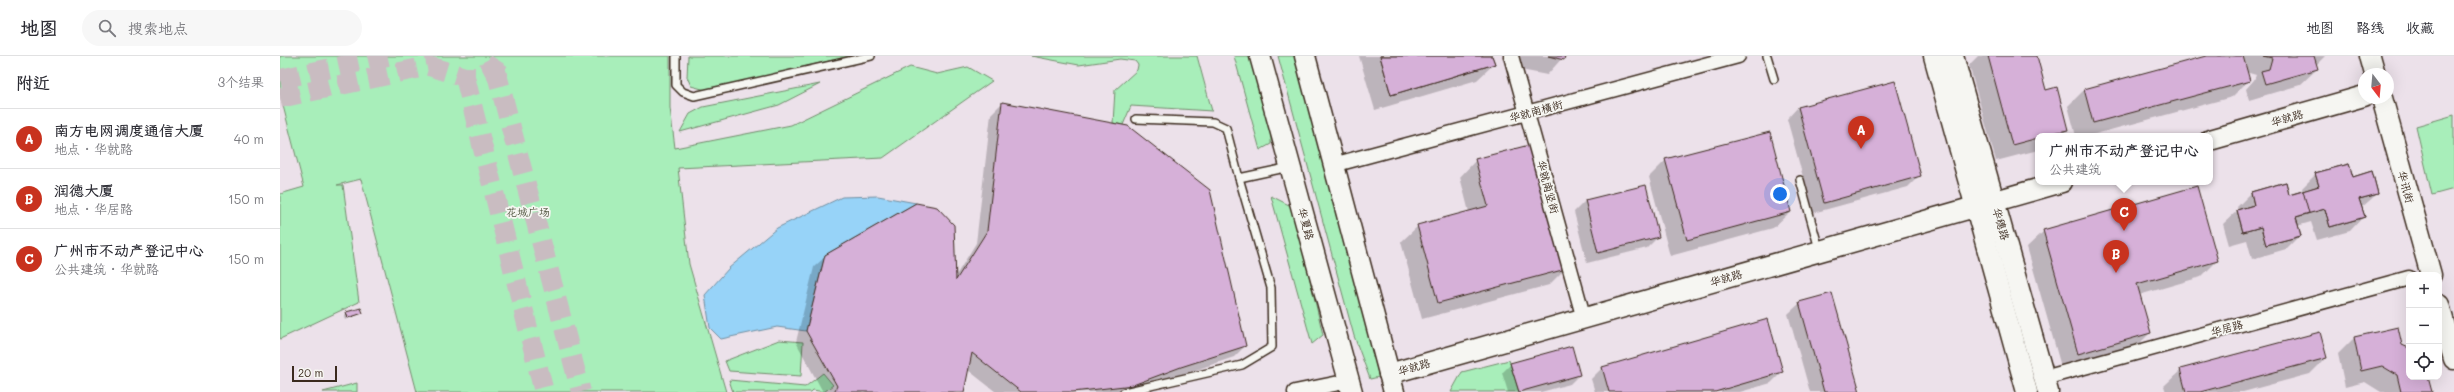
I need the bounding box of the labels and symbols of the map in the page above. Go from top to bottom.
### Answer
north arrow [2358,68,2394,104]
street label: 华就南横街 [1507,96,1565,125]
street label: 华就路 [2269,106,2305,129]
pin: A [1848,116,1874,149]
street label: 华就南竖街 [1534,158,1563,216]
street label: 华讯街 [2395,169,2418,206]
your location [1770,184,1790,204]
pin: C [2111,198,2137,231]
park label: 花城广场 [506,204,550,219]
street label: 华夏路 [1295,206,1318,242]
street label: 华穗路 [1990,206,2013,242]
pin: B [2103,240,2129,273]
street label: 华就路 [1708,266,1744,289]
street label: 华居路 [2209,316,2245,339]
street label: 华就路 [1396,355,1432,378]
scale bar [292,364,337,383]

